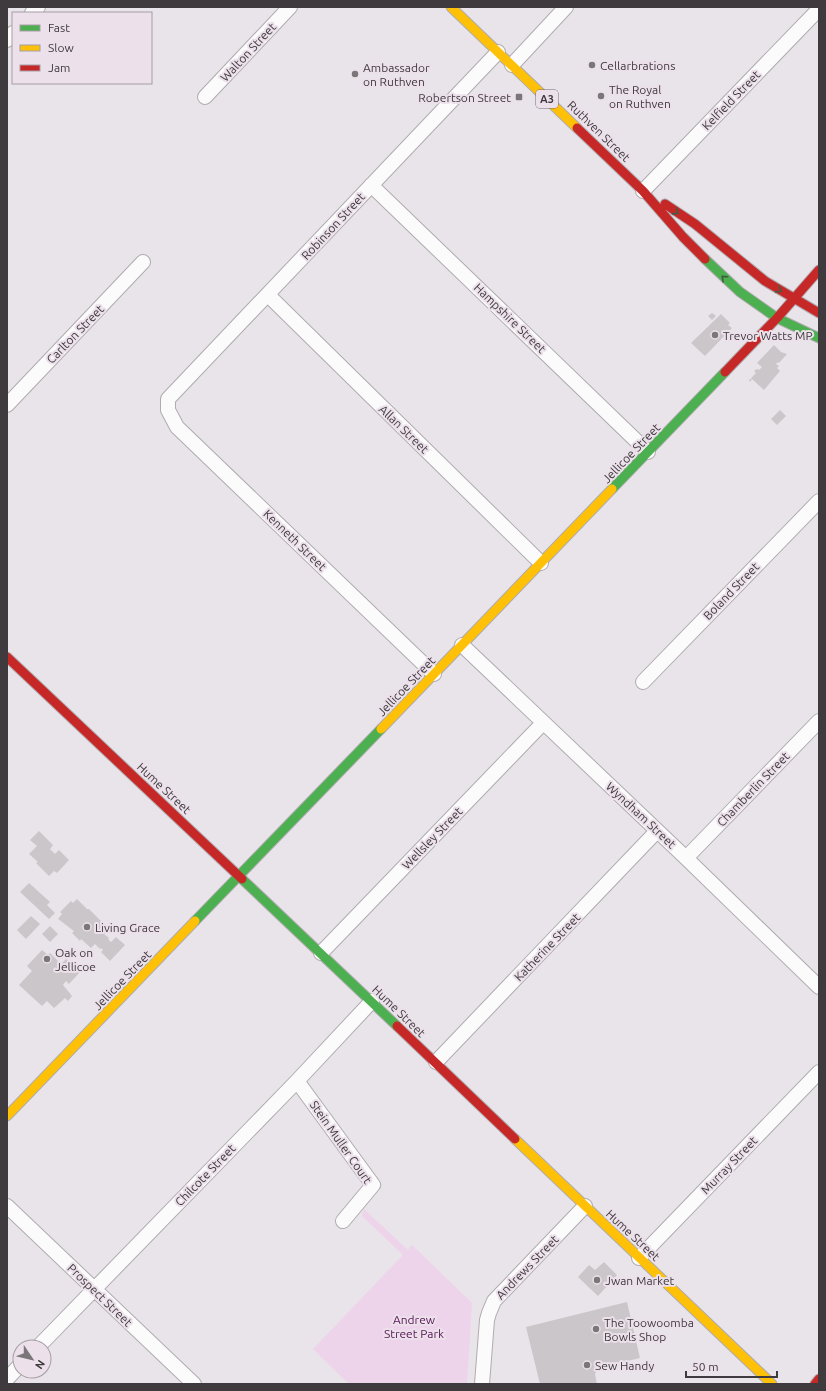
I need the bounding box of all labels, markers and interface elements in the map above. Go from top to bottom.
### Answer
legend [12,12,152,84]
street label: Walton Street [218,20,279,84]
text: Fast [48,21,70,34]
text: Slow [48,41,74,54]
place label: Cellarbrations [600,59,675,72]
marker: Cellarbrations [587,60,597,70]
text: Jam [48,61,70,74]
place label: Ambassador on Ruthven [363,61,430,88]
street label: Kelfield Street [699,67,763,132]
marker: Ambassador on Ruthven [350,69,360,79]
place label: The Royal on Ruthven [609,83,671,110]
road number: A3 [536,90,558,108]
place label: Robertson Street [418,91,511,104]
marker: The Royal on Ruthven [596,91,606,101]
marker: Robertson Street [514,92,524,102]
street label: Ruthven Street [565,98,633,164]
street label: Robinson Street [299,190,367,262]
one-way arrow [672,207,679,215]
one-way arrow [721,275,729,282]
street label: Hampshire Street [472,281,549,356]
one-way arrow [775,286,782,293]
street label: Carlton Street [44,302,106,366]
place label: Trevor Watts MP [723,329,813,342]
marker: Trevor Watts MP [710,330,720,340]
street label: Allan Street [377,402,432,456]
street label: Jellicoe Street [600,421,663,485]
street label: Kenneth Street [261,507,329,573]
street label: Boland Street [701,560,762,622]
street label: Jellicoe Street [375,654,438,718]
street label: Chamberlin Street [714,749,792,829]
street label: Hume Street [135,760,194,816]
street label: Wyndham Street [604,779,679,851]
street label: Wellsley Street [399,804,465,872]
street label: Katherine Street [511,910,583,983]
place label: Living Grace [95,921,160,934]
marker: Living Grace [82,922,92,932]
place label: Oak on Jellicoe [55,946,96,973]
street label: Jellicoe Street [91,948,154,1012]
marker: Oak on Jellicoe [42,954,52,964]
street label: Hume Street [370,983,428,1040]
street label: Stein Muller Court [308,1098,375,1186]
street label: Murray Street [698,1133,760,1196]
street label: Chilcote Street [172,1141,238,1208]
street label: Hume Street [604,1207,663,1263]
street label: Andrews Street [493,1232,561,1302]
street label: Prospect Street [65,1261,135,1329]
place label: Jwan Market [605,1274,675,1287]
marker: Jwan Market [592,1275,602,1285]
park label: Andrew Street Park [384,1313,444,1340]
place label: The Toowoomba Bowls Shop [604,1316,694,1343]
marker: The Toowoomba Bowls Shop [591,1324,601,1334]
north arrow [12,1339,52,1379]
scale bar [686,1353,777,1379]
text: N [33,1358,47,1372]
place label: Sew Handy [595,1359,654,1372]
marker: Sew Handy [582,1360,592,1370]
text: 50 m [692,1360,719,1373]

